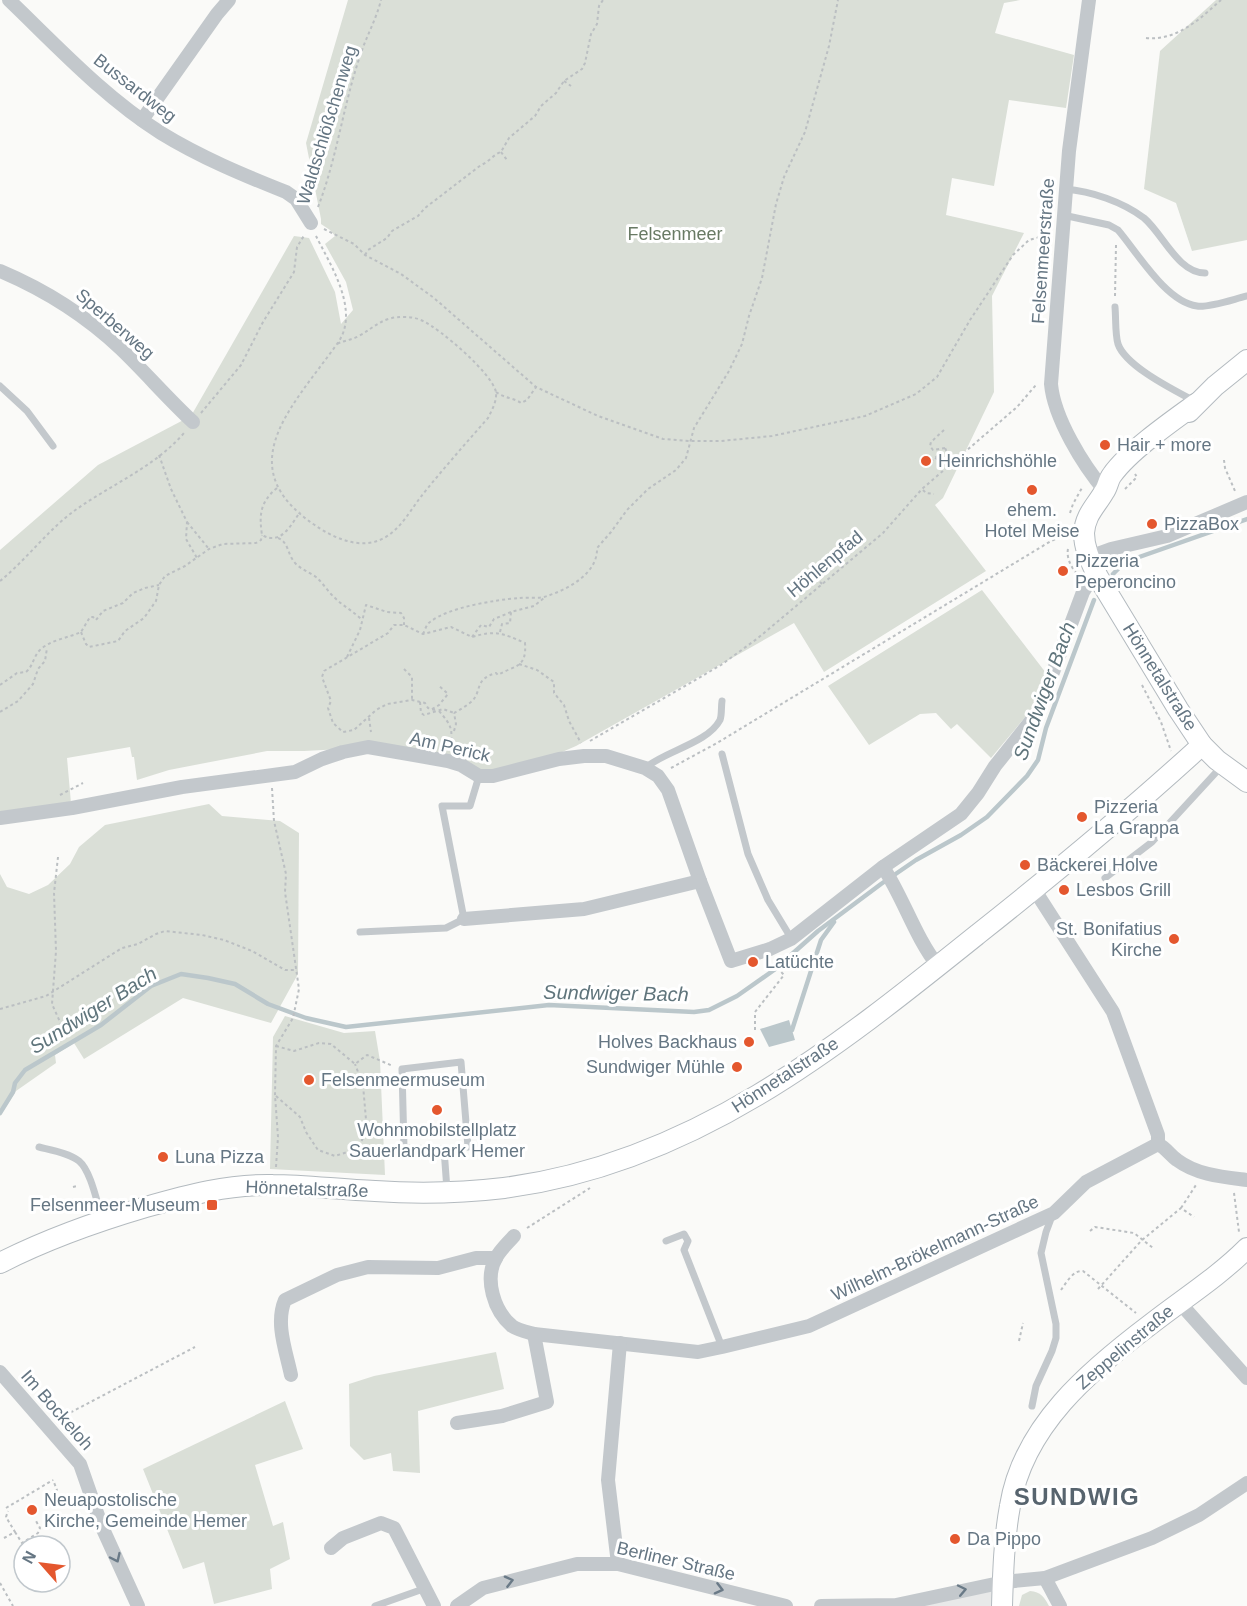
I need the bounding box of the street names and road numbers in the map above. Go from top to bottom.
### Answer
street label: Waldschlößchenweg [293,43,361,207]
street label: Bussardweg [90,50,180,126]
street label: Felsenmeerstraße [1028,177,1058,325]
street label: Sperberweg [72,285,158,363]
street label: Höhlenpfad [783,527,867,601]
street label: Hönnetalstraße [1119,620,1201,734]
street label: Am Perick [408,728,493,766]
street label: Hönnetalstraße [728,1033,842,1117]
street label: Hönnetalstraße [245,1177,369,1201]
street label: Wilhelm-Brökelmann-Straße [828,1191,1042,1305]
street label: Zeppelinstraße [1073,1301,1177,1393]
street label: Im Bockeloh [17,1366,97,1454]
street label: Berliner Straße [615,1538,737,1584]

